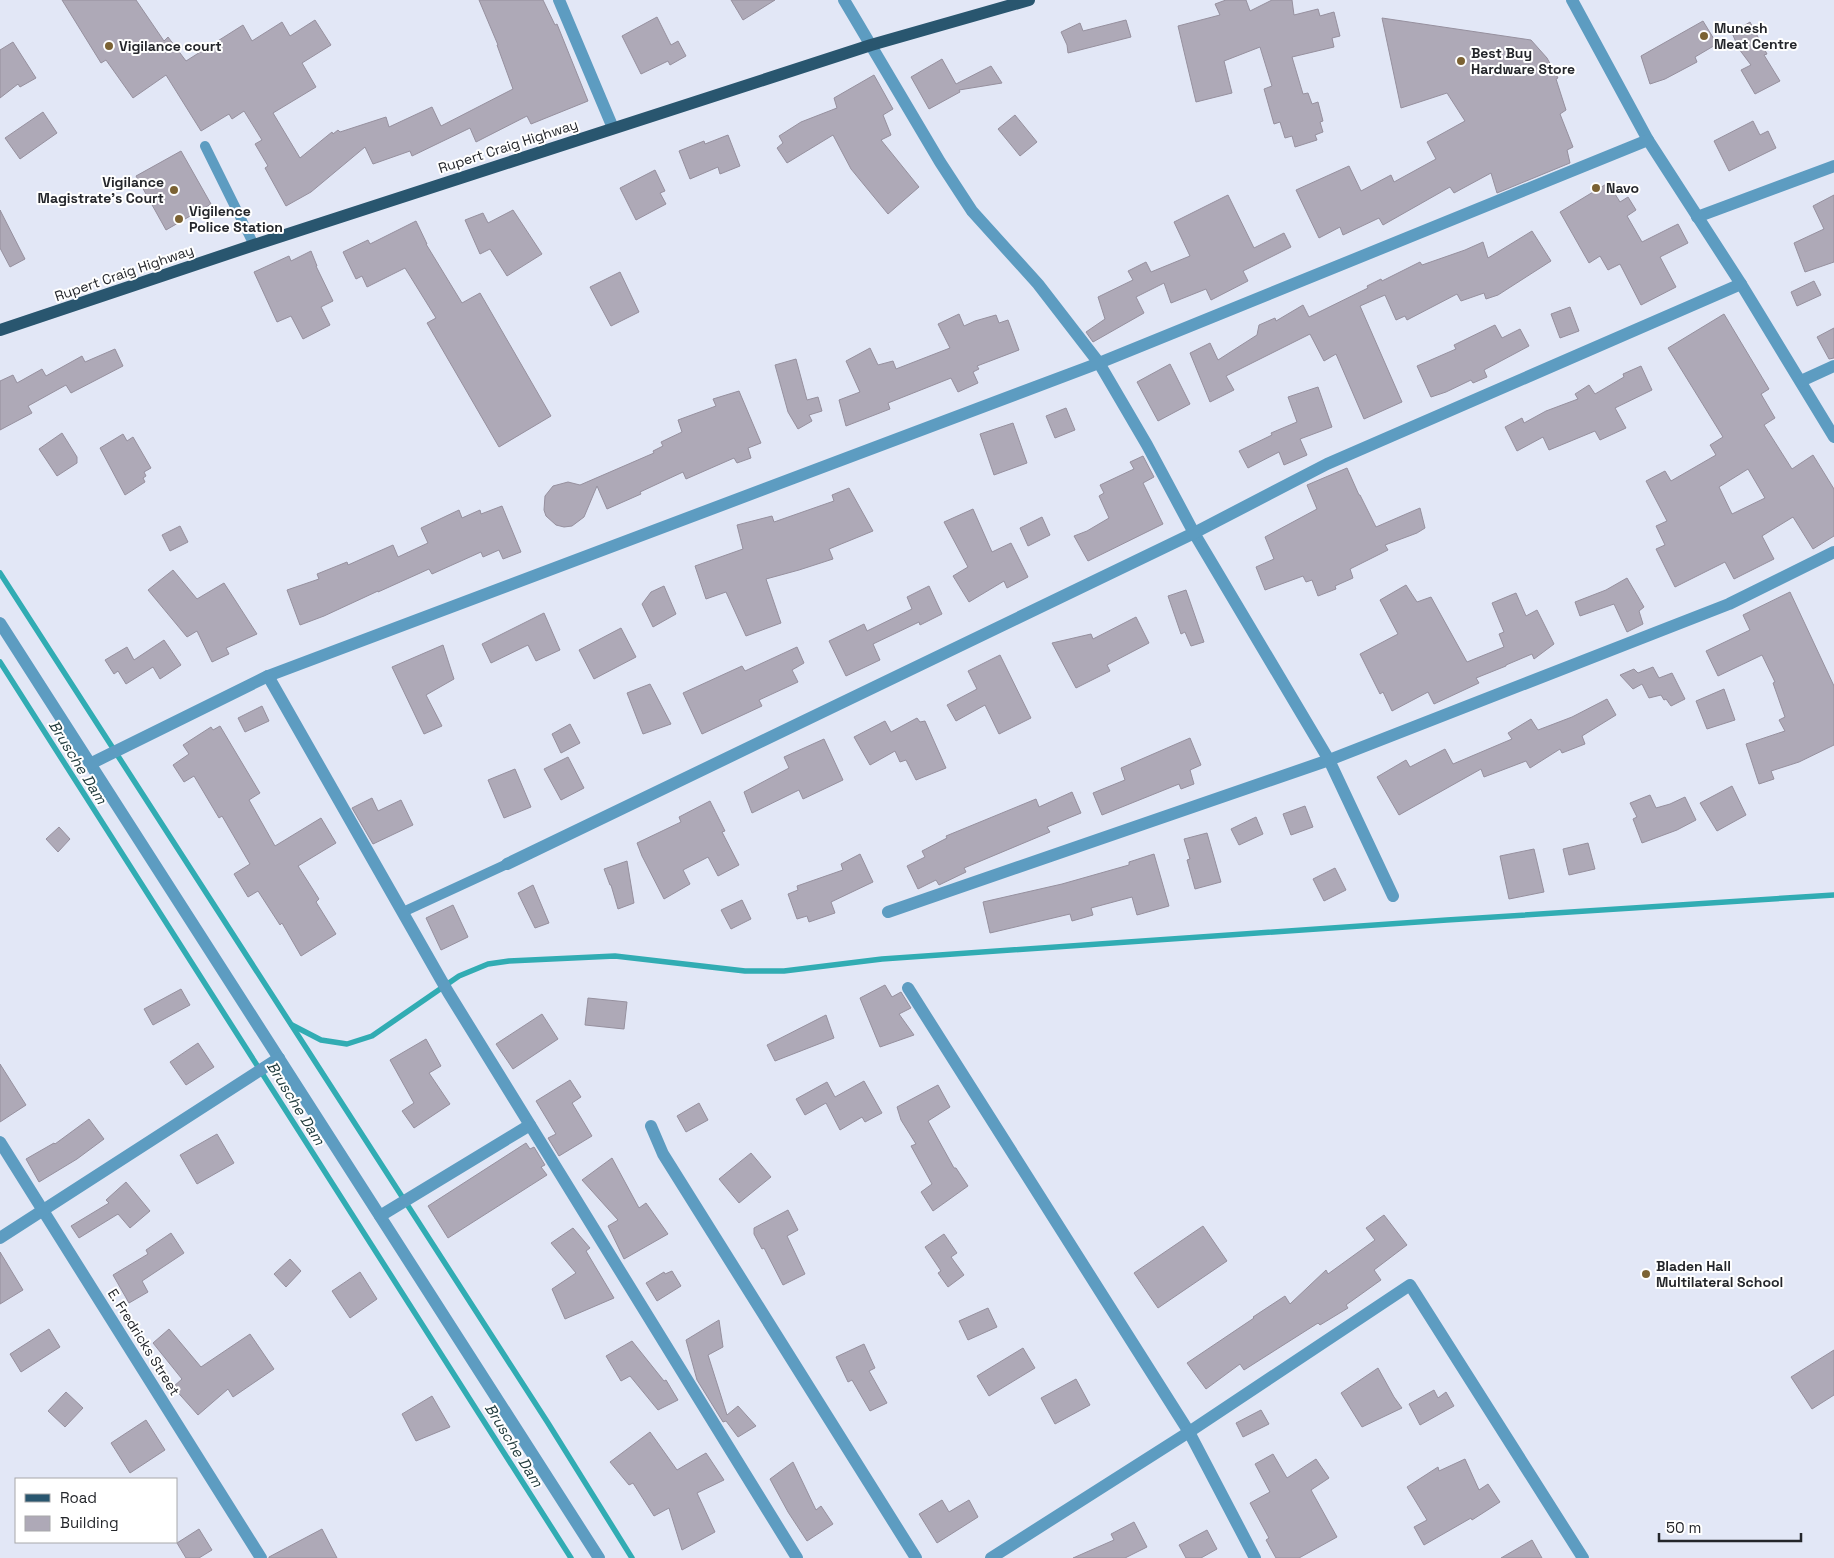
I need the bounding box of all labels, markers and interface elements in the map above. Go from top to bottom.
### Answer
place label: Munesh Meat Centre [1714,19,1797,53]
marker: Munesh Meat Centre [1698,30,1710,42]
place label: Vigilance court [119,37,222,55]
marker: Vigilance court [103,40,115,52]
place label: Best Buy Hardware Store [1471,44,1575,78]
marker: Best Buy Hardware Store [1455,55,1467,67]
street label: Rupert Craig Highway [436,115,580,177]
place label: Vigilance Magistrate's Court [38,173,164,207]
place label: Navo [1606,179,1639,197]
marker: Navo [1590,182,1602,194]
marker: Vigilance Magistrate's Court [168,184,180,196]
place label: Vigilence Police Station [189,202,283,236]
marker: Vigilence Police Station [173,213,185,225]
street label: Rupert Craig Highway [52,241,196,305]
water label: Brusche Dam [45,717,112,808]
water label: Brusche Dam [263,1058,330,1149]
place label: Bladen Hall Multilateral School [1656,1257,1783,1291]
marker: Bladen Hall Multilateral School [1640,1268,1652,1280]
street label: E. Fredricks Street [104,1285,184,1399]
water label: Brusche Dam [481,1400,548,1491]
legend [15,1478,178,1543]
text: Road [60,1488,97,1507]
scale bar [1659,1510,1802,1542]
text: Building [60,1513,119,1532]
text: 50 m [1666,1518,1701,1537]

